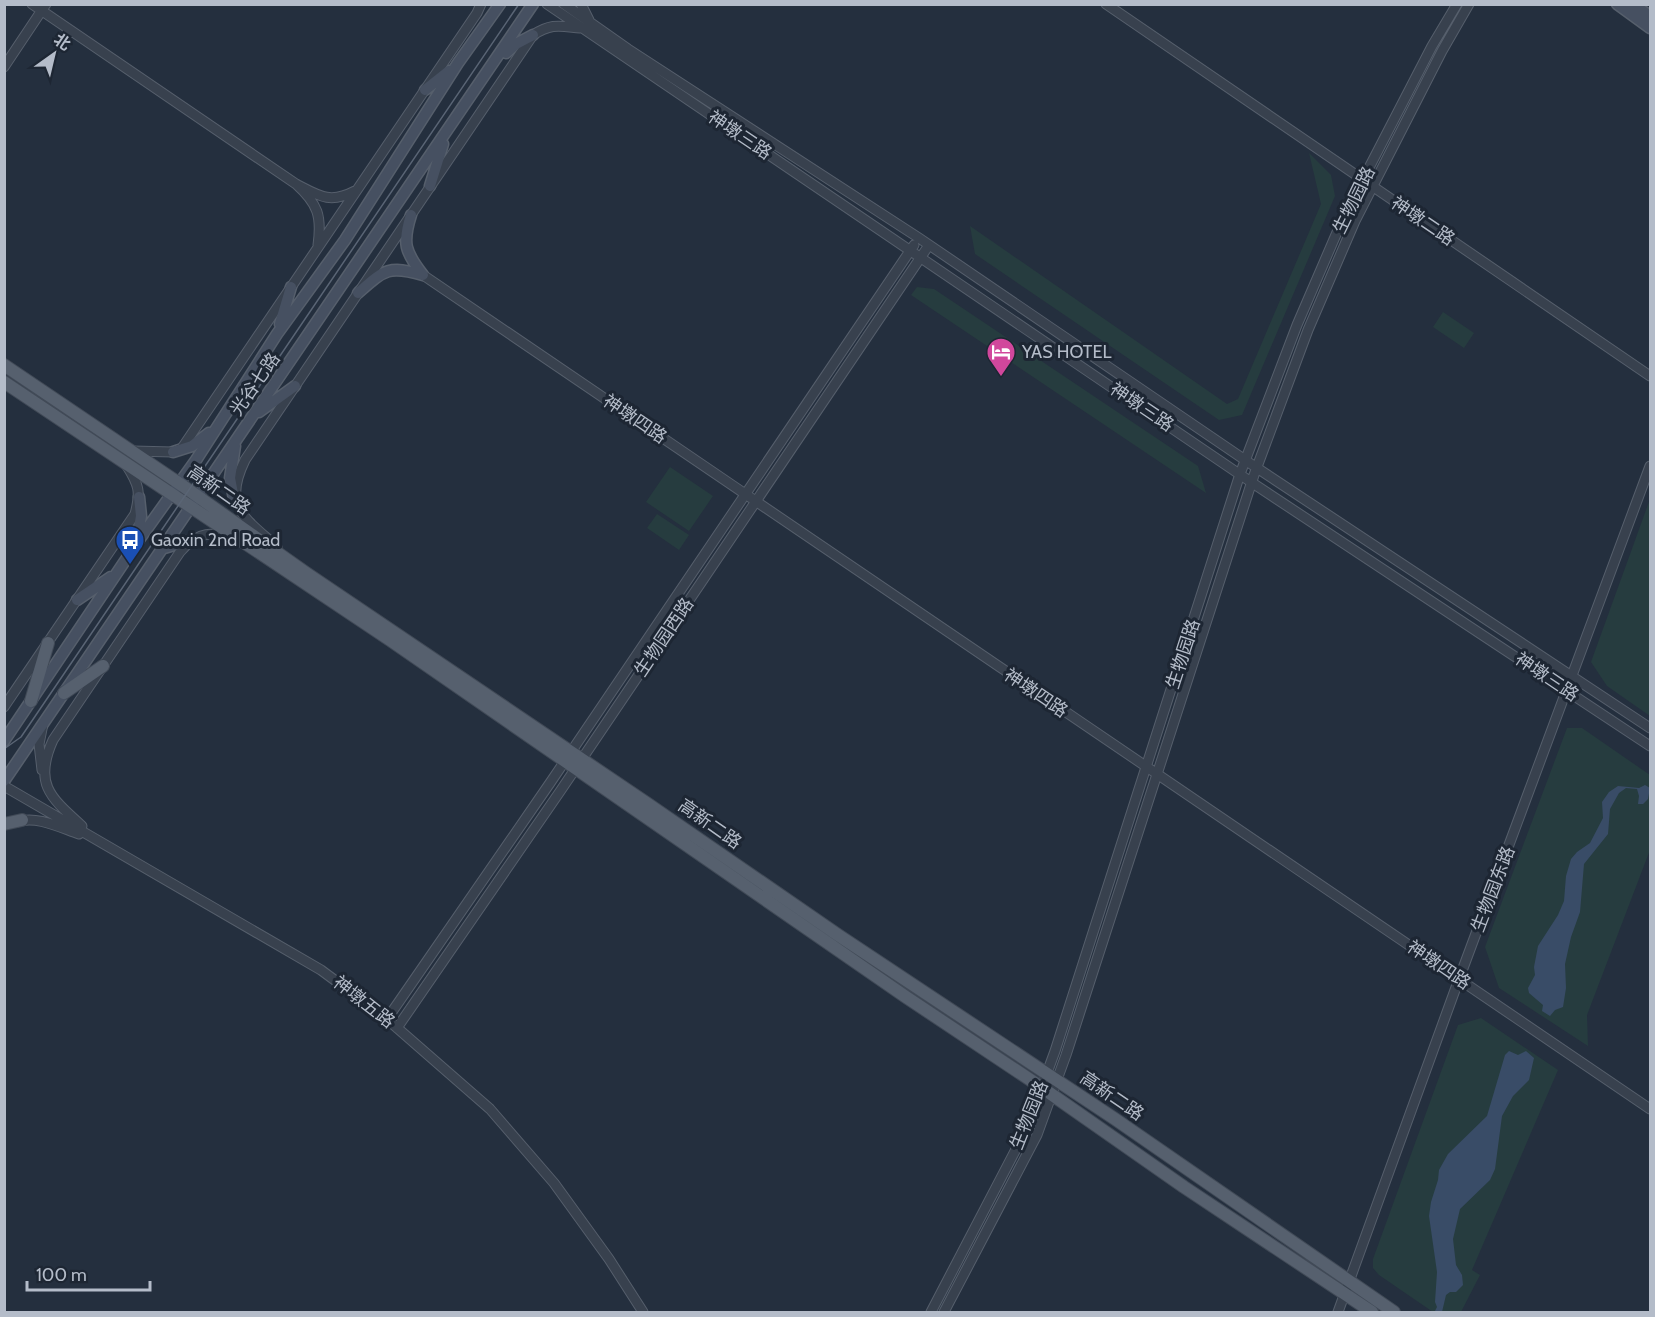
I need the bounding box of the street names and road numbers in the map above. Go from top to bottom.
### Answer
street label: 神墩三路 [704,106,776,164]
street label: 生物园路 [1328,163,1380,237]
street label: 神墩二路 [1387,192,1459,250]
street label: 光谷七路 [225,348,285,420]
street label: 神墩三路 [1106,378,1178,436]
street label: 神墩四路 [599,390,671,448]
street label: 高新二路 [183,460,255,520]
street label: 生物园西路 [630,594,698,680]
street label: 生物园路 [1161,616,1205,692]
street label: 神墩三路 [1511,648,1583,706]
street label: 神墩四路 [1000,664,1072,722]
street label: 高新二路 [674,794,746,854]
street label: 生物园东路 [1467,843,1519,935]
street label: 神墩四路 [1403,936,1475,994]
street label: 神墩五路 [329,971,399,1033]
street label: 高新二路 [1076,1067,1148,1125]
street label: 生物园路 [1005,1078,1053,1152]

